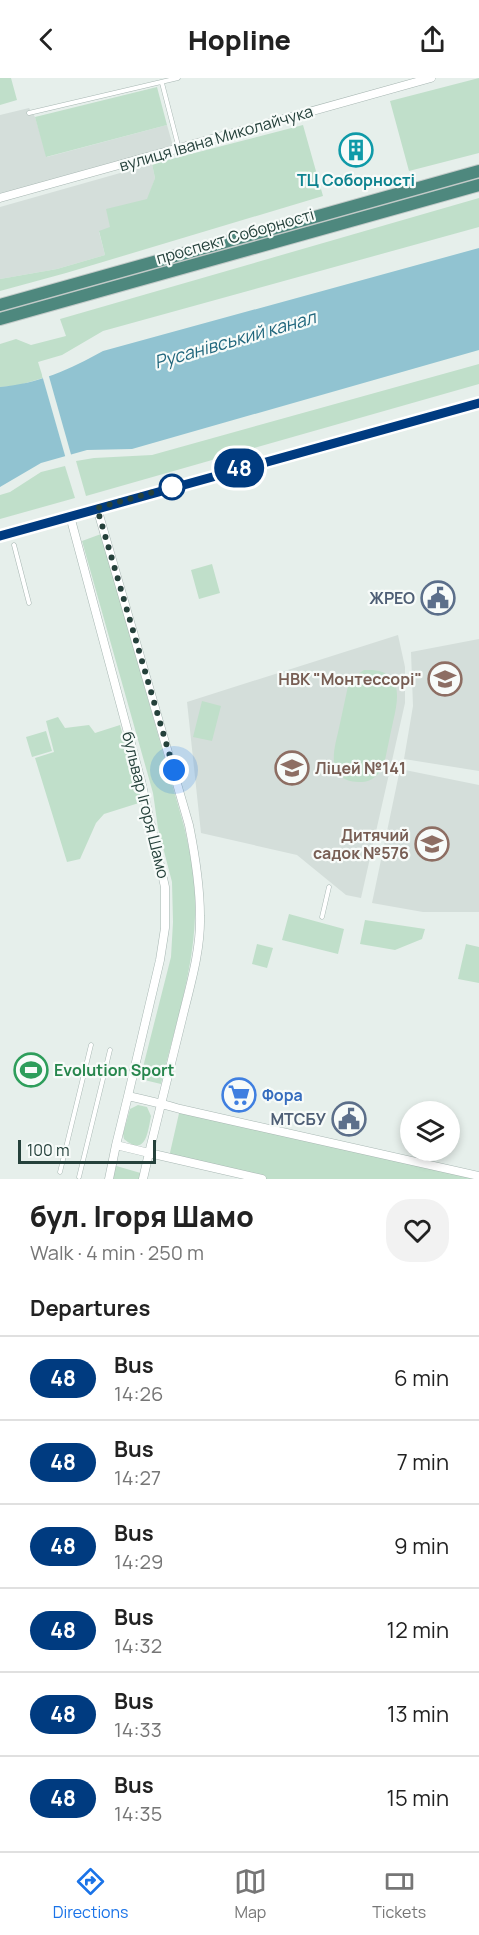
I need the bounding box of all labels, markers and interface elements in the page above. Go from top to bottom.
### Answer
text: Hopline [188,21,291,58]
icon: back [30,23,63,56]
icon: share [416,23,449,56]
street label: вулиця Івана Миколайчука [117,100,315,176]
building icon: ТЦ Соборності [338,132,374,168]
place label: ТЦ Соборності [297,169,415,191]
street label: проспект Соборності [154,203,316,269]
water label: Русанівський канал [151,304,320,374]
line badge: 48 [212,448,266,488]
text: 48 [226,454,252,482]
unlabelled marker [159,474,185,500]
public building icon: ЖРЕО [420,580,456,616]
place label: ЖРЕО [369,587,415,609]
school or university icon: НВК "Монтессорі" [427,661,463,697]
place label: НВК "Монтессорі" [278,668,422,690]
street label: бульвар Ігоря Шамо [117,729,175,881]
school or university icon: Ліцей №141 [274,750,310,786]
your location [159,755,189,785]
place label: Ліцей №141 [315,757,406,779]
place label: Дитячий садок №576 [313,824,409,864]
school or university icon: Дитячий садок №576 [414,826,450,862]
sports icon: Evolution Sport [13,1052,49,1088]
place label: Evolution Sport [54,1059,174,1081]
supermarket icon: Фора [221,1077,257,1113]
place label: Фора [262,1084,303,1106]
public building icon: МТСБУ [331,1101,367,1137]
map controls [400,1101,460,1161]
button: layers [400,1101,460,1161]
place label: МТСБУ [270,1108,327,1130]
scale bar [18,1137,156,1164]
text: 100 m [27,1139,70,1161]
text: бул. Ігоря Шамо [30,1197,254,1235]
button: heart [386,1199,449,1262]
text: Walk · 4 min · 250 m [30,1239,204,1266]
text: Departures [30,1293,150,1323]
text: Bus [114,1350,154,1380]
text: 6 min [394,1363,449,1393]
text: 48 [50,1364,76,1392]
text: 14:26 [114,1380,163,1407]
text: Bus [114,1434,154,1464]
text: 7 min [397,1447,449,1477]
text: 48 [50,1448,76,1476]
text: 14:27 [114,1464,161,1491]
text: Bus [114,1518,154,1548]
text: 9 min [394,1531,449,1561]
text: 48 [50,1532,76,1560]
text: 14:29 [114,1548,163,1575]
text: Bus [114,1602,154,1632]
text: 12 min [387,1615,449,1645]
text: 48 [50,1616,76,1644]
text: 14:32 [114,1632,162,1659]
text: Bus [114,1686,154,1716]
text: 13 min [387,1699,449,1729]
text: 48 [50,1700,76,1728]
text: 14:33 [114,1716,162,1743]
text: Bus [114,1770,154,1800]
text: 15 min [386,1783,449,1813]
text: 48 [50,1784,76,1812]
text: 14:35 [114,1800,162,1827]
tab: Directions [53,1865,128,1923]
tab: Map [234,1865,267,1923]
tab: Tickets [372,1865,426,1923]

